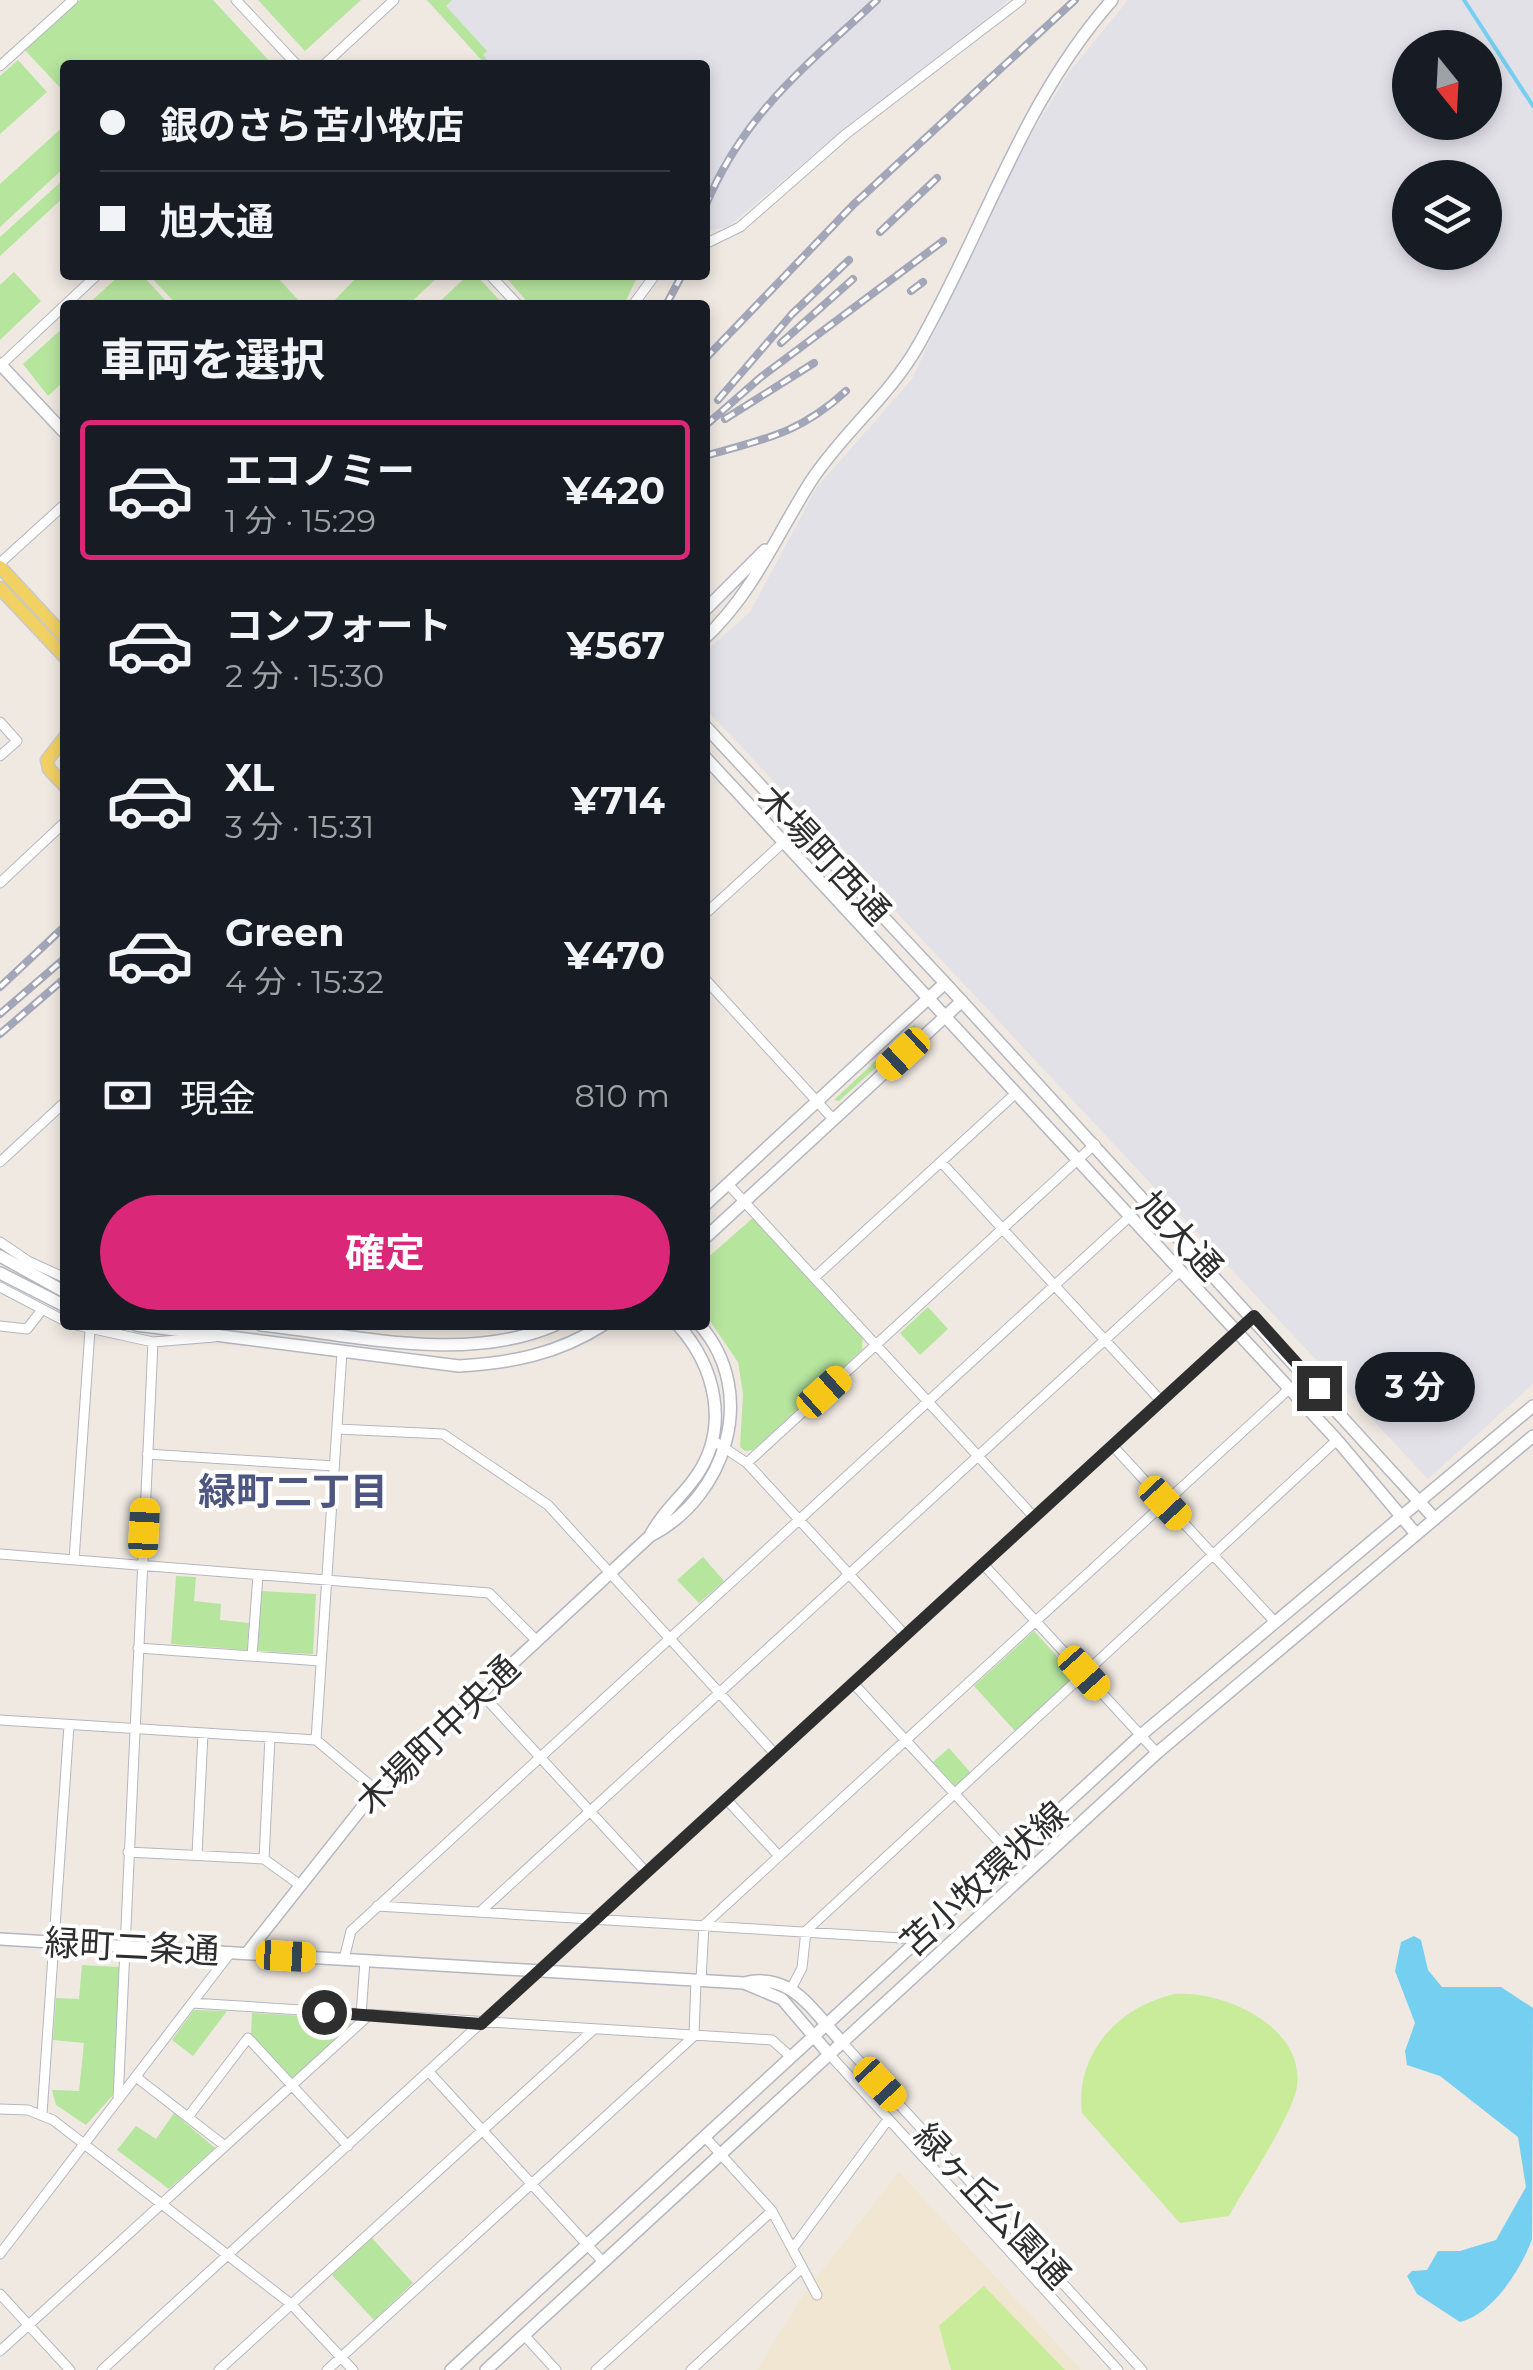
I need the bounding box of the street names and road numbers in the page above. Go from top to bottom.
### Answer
street label: 木場町西通 [749,776,900,933]
street label: 旭大通 [1129,1183,1232,1289]
street label: 木場町中央通 [347,1646,528,1823]
street label: 苫小牧環状線 [891,1792,1076,1965]
street label: 緑町二条通 [44,1920,221,1973]
street label: 緑ヶ丘公園通 [905,2114,1080,2297]

